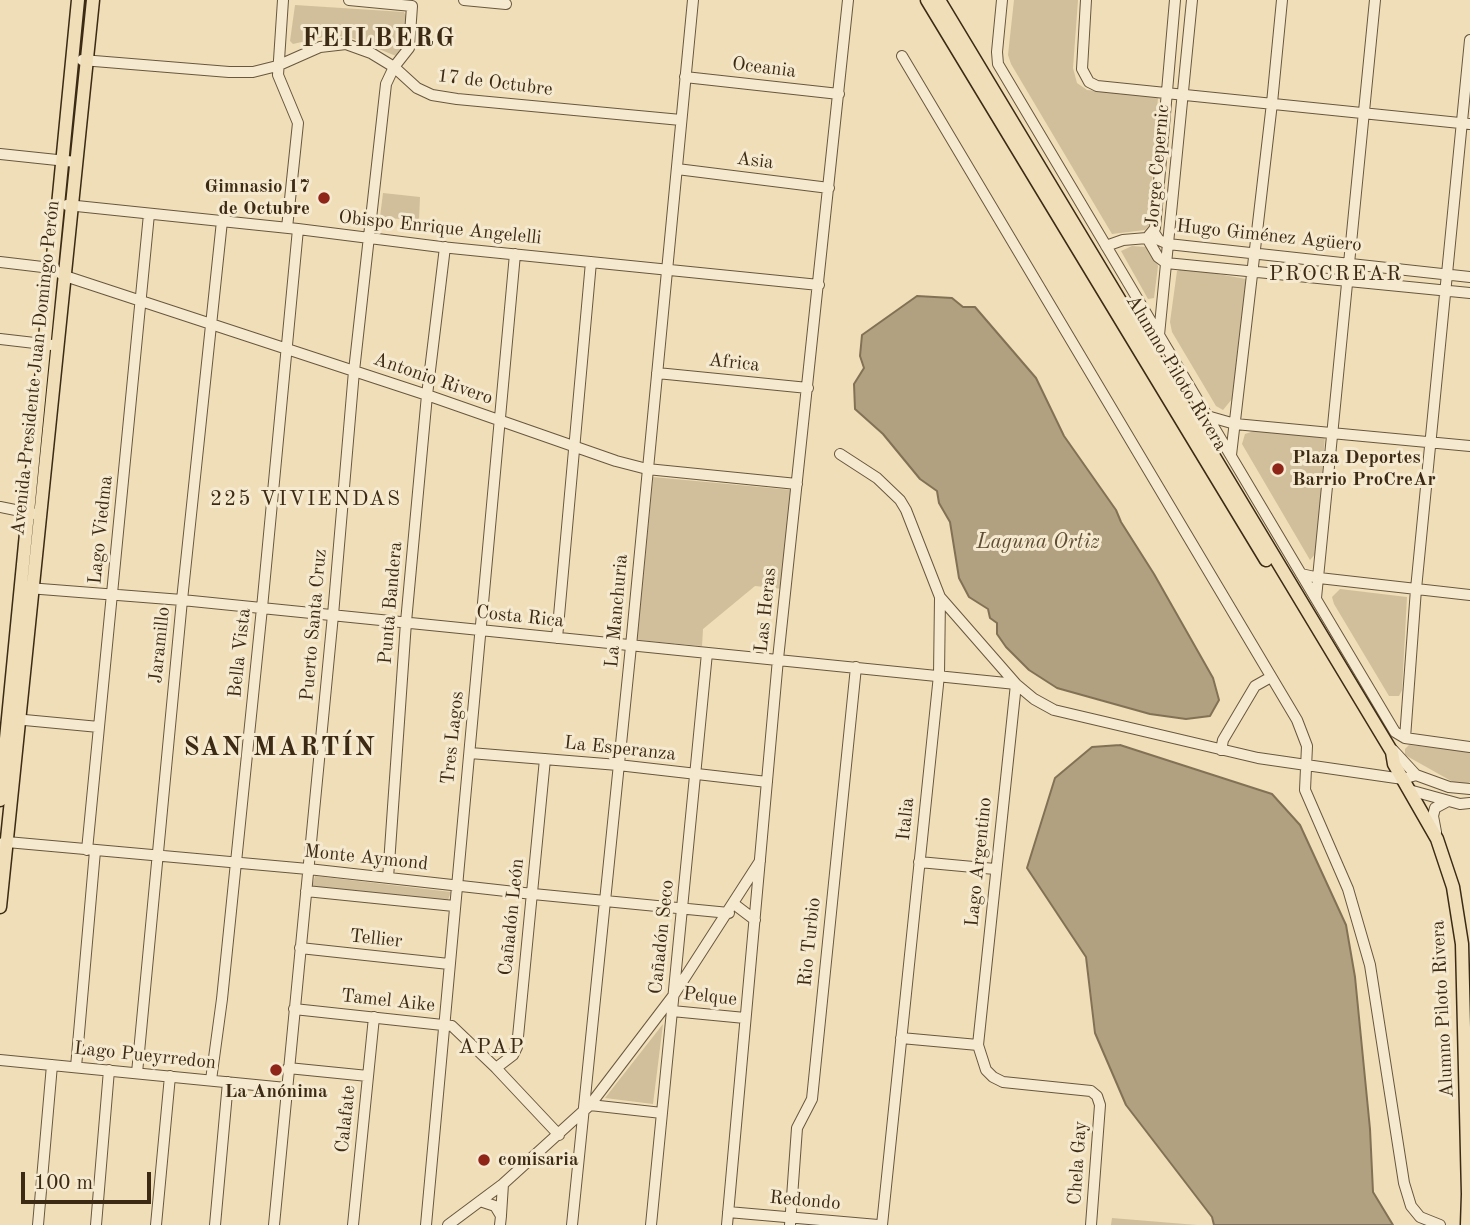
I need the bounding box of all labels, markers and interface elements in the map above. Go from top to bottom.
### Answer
district label: FEILBERG [303,23,455,55]
street label: Oceania [731,53,797,83]
street label: 17 de Octubre [436,65,554,101]
street label: Jorge Cepernic [1141,104,1175,228]
street label: Asia [735,147,775,175]
place label: Gimnasio 17 de Octubre [205,176,310,220]
marker: Gimnasio 17 de Octubre [316,190,332,206]
street label: Avenida Presidente Juan Domingo Perón [7,199,65,537]
street label: Obispo Enrique Angelelli [337,206,543,250]
street label: Hugo Giménez Agüero [1175,215,1363,257]
district label: PROCREAR [1270,261,1402,287]
street label: Alumno Piloto Rivera [1120,291,1232,455]
street label: Antonio Rivero [370,348,496,410]
street label: Africa [707,349,761,377]
place label: Plaza Deportes Barrio ProCreAr [1292,447,1436,491]
marker: Plaza Deportes Barrio ProCreAr [1270,461,1286,477]
street label: Lago Viedma [84,475,118,585]
district label: 225 VIVIENDAS [212,486,400,512]
water label: Laguna Ortiz [976,529,1100,555]
street label: Punta Bandera [374,541,408,665]
street label: Puerto Santa Cruz [296,548,332,702]
street label: La Manchuria [601,553,633,669]
street label: Las Heras [750,567,782,653]
street label: Costa Rica [475,601,565,633]
street label: Jaramillo [145,606,175,684]
street label: Bella Vista [224,607,256,699]
street label: Tres Lagos [437,690,469,786]
district label: SAN MARTÍN [185,732,375,764]
street label: La Esperanza [563,732,677,766]
street label: Italia [892,796,920,842]
street label: Lago Argentino [961,796,997,928]
street label: Monte Aymond [303,840,429,876]
street label: Cañadón León [495,857,529,977]
street label: Cañadón Seco [645,879,679,995]
street label: Rio Turbio [794,896,826,988]
street label: Alumno Piloto Rivera [1427,920,1459,1098]
street label: Tellier [348,925,404,953]
street label: Pelque [682,983,738,1011]
street label: Tamel Aike [340,985,436,1017]
district label: APAP [459,1034,525,1060]
street label: Lago Pueyrredon [73,1037,217,1075]
marker: La Anónima [268,1062,284,1078]
place label: La Anónima [224,1081,328,1103]
street label: Calafate [331,1084,361,1154]
street label: Chela Gay [1064,1120,1092,1206]
place label: comisaria [498,1149,579,1171]
marker: comisaria [476,1152,492,1168]
scale bar [24,1158,154,1202]
text: 100 m [34,1173,93,1194]
street label: Redondo [768,1187,842,1215]

